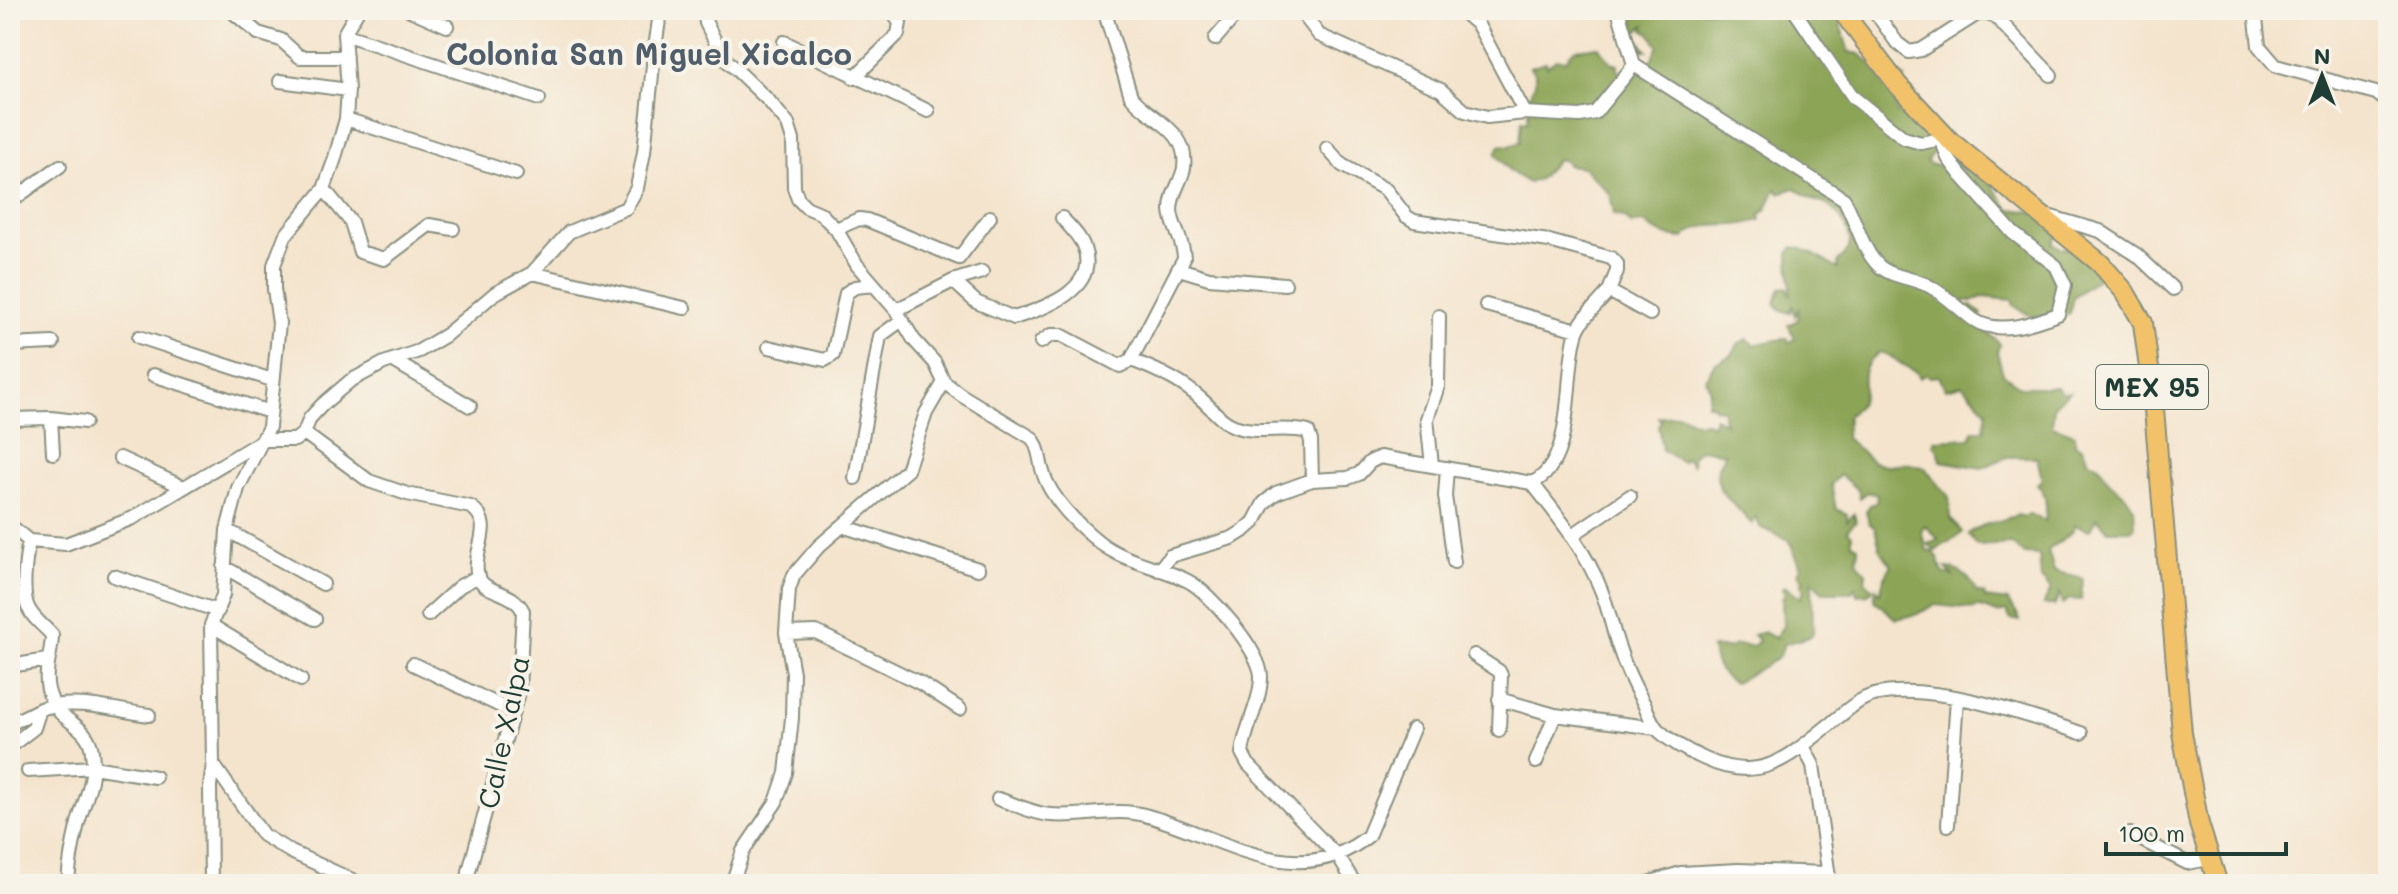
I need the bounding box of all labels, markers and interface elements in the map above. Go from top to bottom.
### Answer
district label: Colonia San Miguel Xicalco [446,33,852,73]
north arrow [2282,36,2362,116]
text: N [2314,41,2330,70]
road number: MEX 95 [2096,365,2208,409]
street label: Calle Xalpa [469,652,537,812]
scale bar [2106,806,2286,856]
text: 100 m [2118,817,2185,848]

